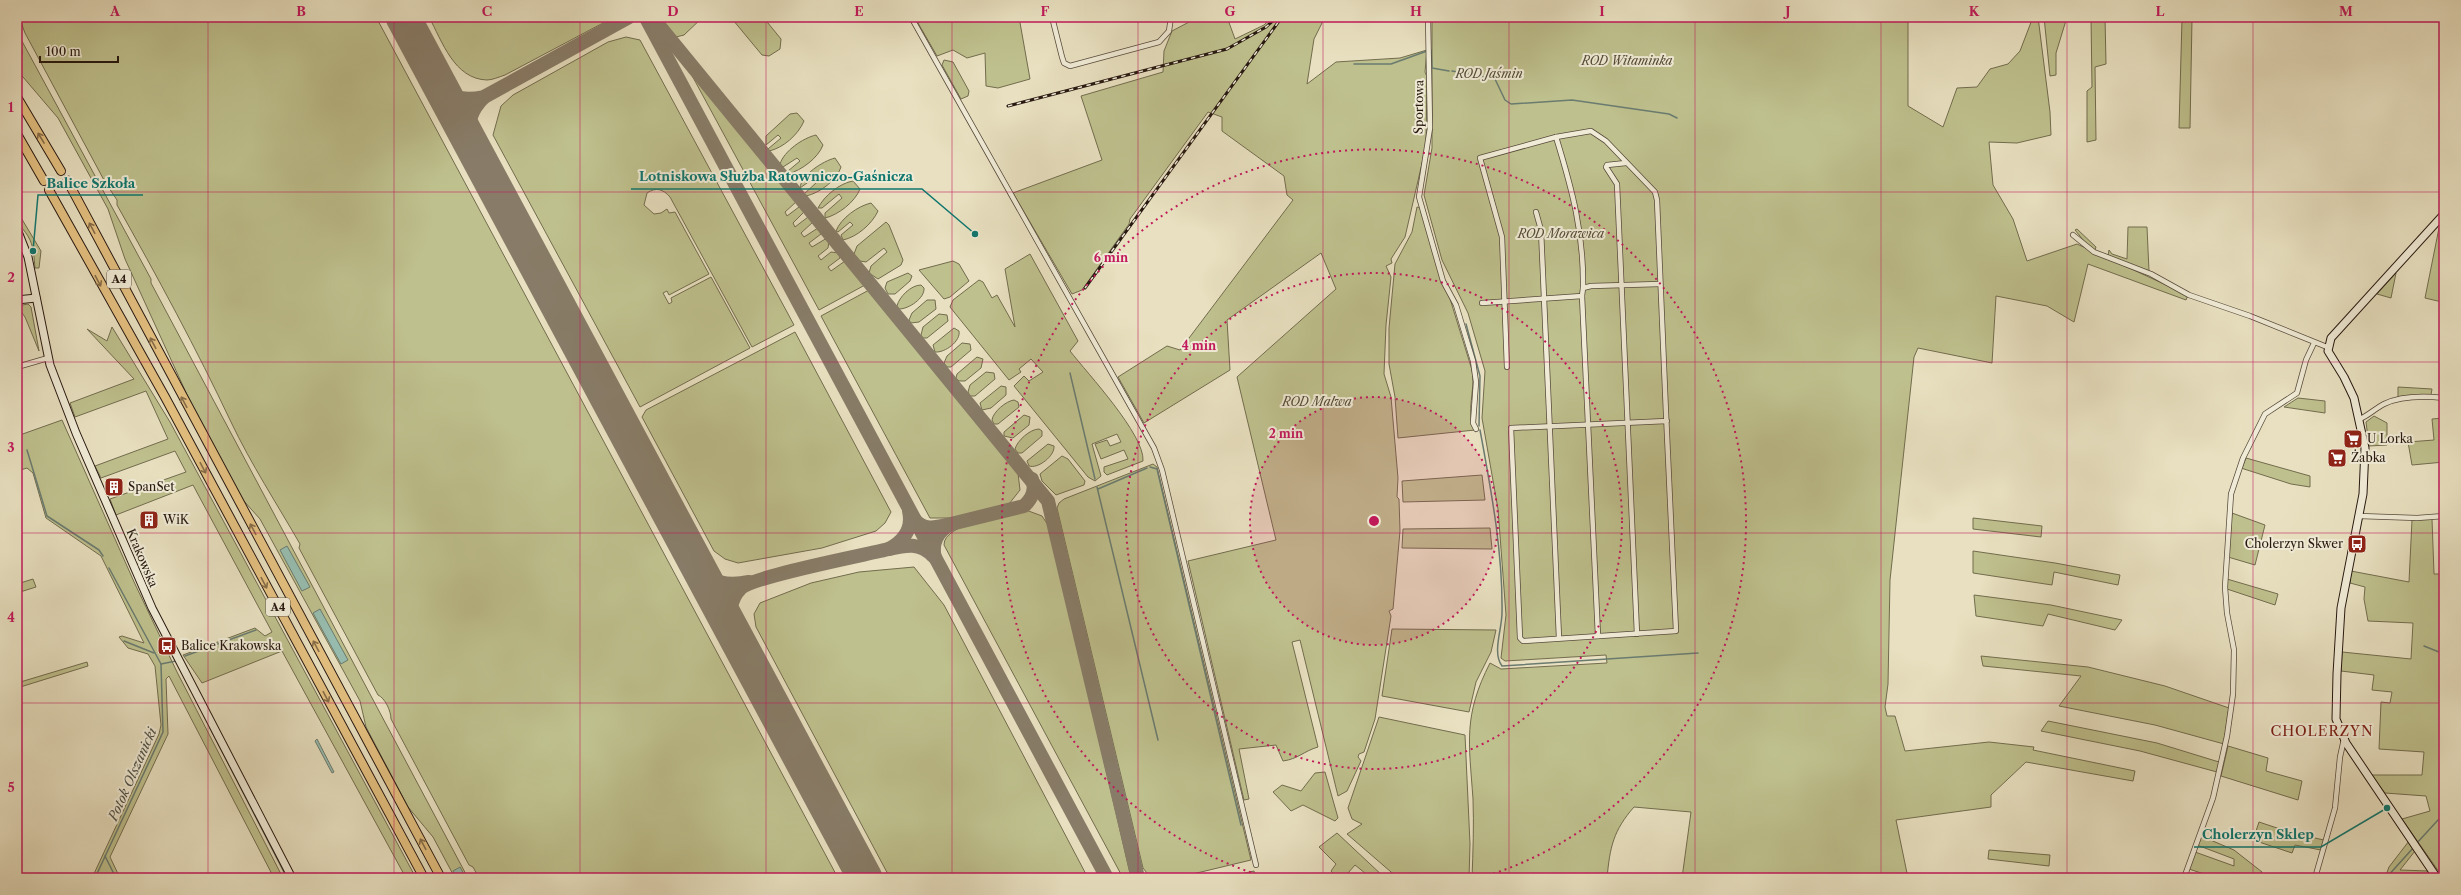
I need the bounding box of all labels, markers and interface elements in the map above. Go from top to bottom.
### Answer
text: A [109,3,121,19]
text: B [296,3,306,19]
text: C [482,3,492,19]
text: D [667,3,679,19]
text: E [854,3,864,19]
text: F [1041,3,1050,19]
text: G [1224,3,1236,19]
text: H [1410,3,1422,19]
text: I [1599,3,1605,19]
text: J [1783,3,1791,19]
text: K [1969,3,1980,19]
text: L [2156,3,2165,19]
text: M [2339,3,2353,19]
scale bar [40,38,118,64]
text: 100 m [46,44,81,59]
park label: ROD Witaminka [1580,53,1673,68]
park label: ROD Jaśmin [1454,66,1523,81]
street label: Sportowa [1411,79,1426,134]
text: 1 [8,99,14,115]
one-way arrow [37,133,45,144]
callout: Lotniskowa Służba Ratowniczo-Gaśnicza [631,164,922,189]
text: Lotniskowa Służba Ratowniczo-Gaśnicza [639,168,914,184]
callout: Balice Szkoła [38,170,143,195]
text: Balice Szkoła [47,175,136,191]
one-way arrow [88,222,95,234]
park label: ROD Morawica [1517,226,1604,241]
text: 6 min [1094,250,1129,265]
text: 2 [7,269,15,285]
road number: A4 [107,270,131,288]
one-way arrow [95,275,103,287]
one-way arrow [148,337,156,349]
text: 4 min [1182,338,1217,353]
park label: ROD Malwa [1281,394,1352,409]
one-way arrow [180,397,188,409]
text: 2 min [1269,426,1304,441]
supermarket icon: U Lorka [2342,428,2364,450]
place label: U Lorka [2367,431,2413,446]
text: 3 [7,439,15,455]
supermarket icon: Żabka [2326,447,2348,469]
place label: Żabka [2351,449,2386,465]
one-way arrow [199,462,207,474]
building icon: SpanSet [103,476,125,498]
place label: SpanSet [128,479,175,494]
building icon: WiK [138,509,160,531]
place label: WiK [162,512,190,527]
centre of rings [1367,514,1381,528]
one-way arrow [248,523,256,535]
street label: Krakowska [123,526,162,590]
bus stop icon: Cholerzyn Skwer [2346,533,2368,555]
place label: Cholerzyn Skwer [2245,536,2343,551]
one-way arrow [261,576,269,588]
road number: A4 [266,598,290,616]
text: 4 [7,609,15,625]
bus stop icon: Balice Krakowska [156,635,178,657]
place label: Balice Krakowska [181,638,282,653]
one-way arrow [312,641,319,653]
one-way arrow [323,691,331,703]
district label: CHOLERZYN [2270,722,2374,740]
water label: Potok Olszanicki [104,724,160,824]
text: 5 [7,779,15,795]
callout: Cholerzyn Sklep [2194,822,2321,847]
text: Cholerzyn Sklep [2202,826,2314,842]
one-way arrow [418,838,426,850]

